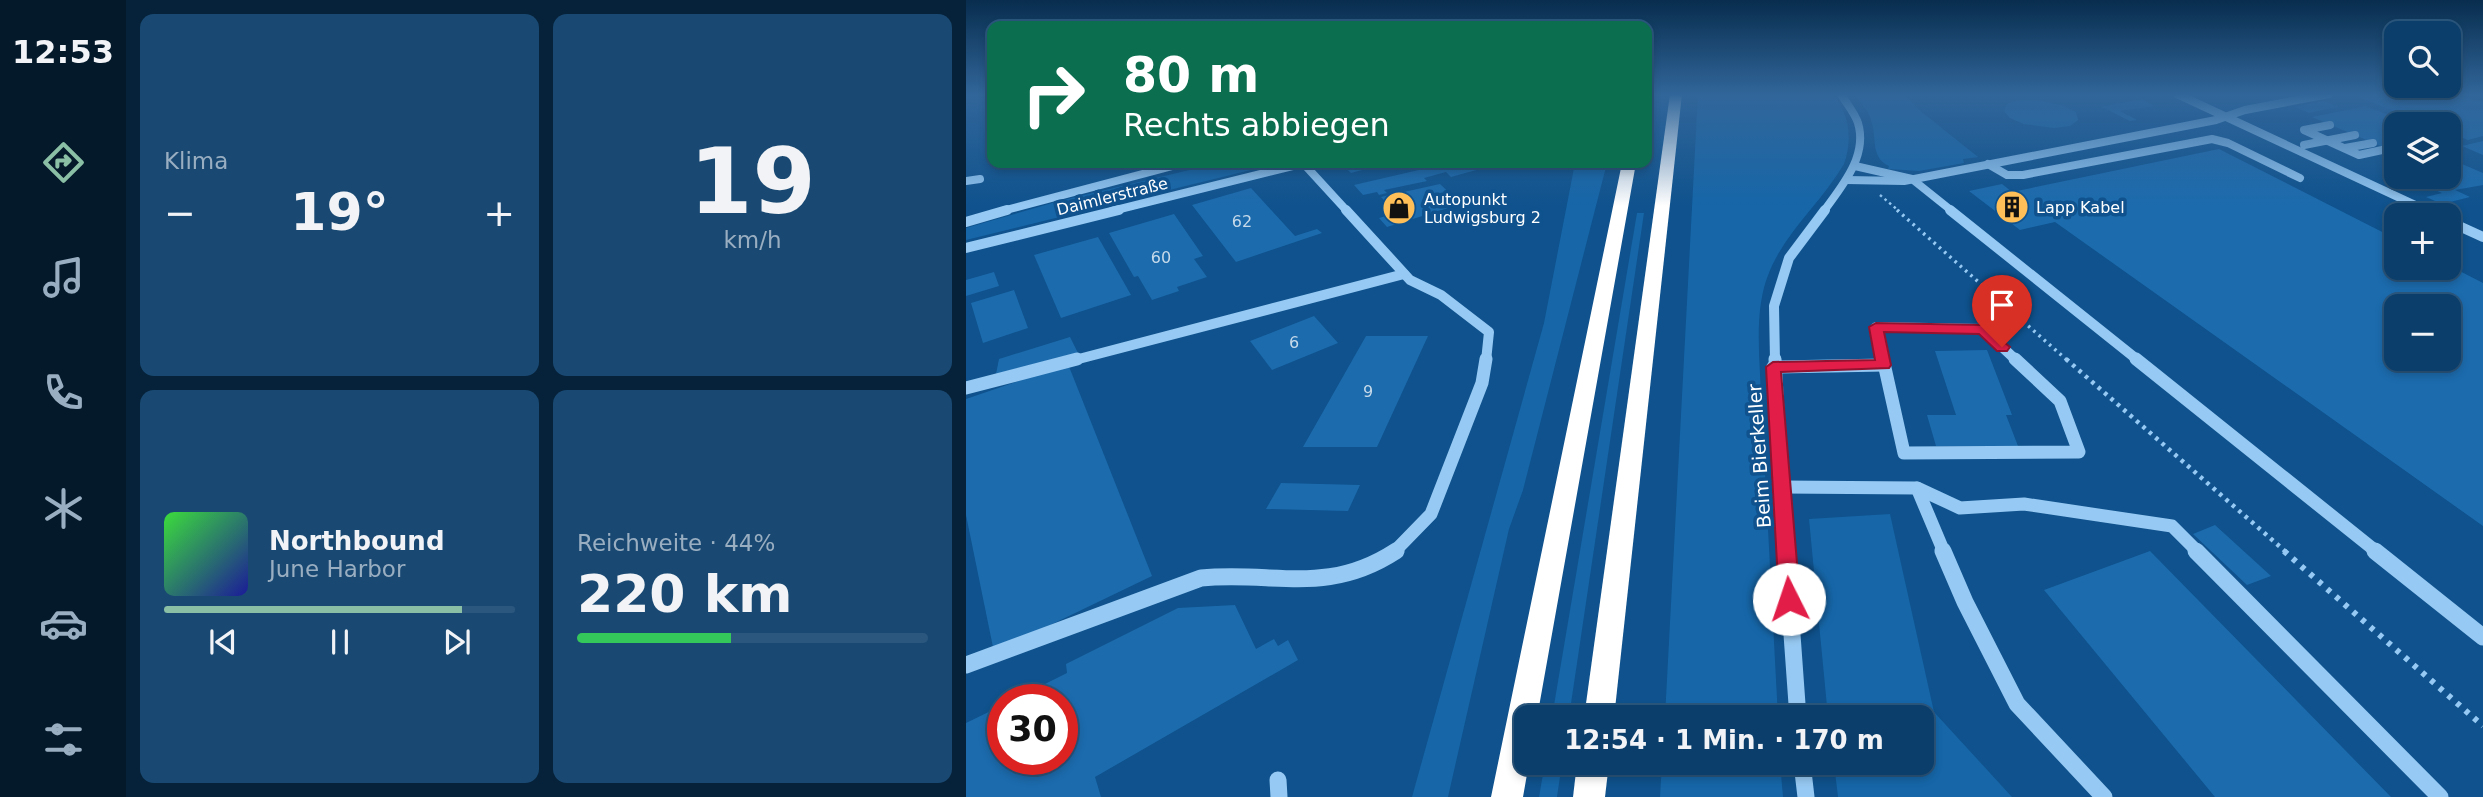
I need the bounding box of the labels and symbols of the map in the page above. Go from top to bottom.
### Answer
street label: Daimlerstraße [1055,173,1170,219]
building icon: Lapp Kabel [1993,188,2031,226]
shop icon: Autopunkt Ludwigsburg 2 [1380,189,1418,227]
place label: Autopunkt Ludwigsburg 2 [1424,190,1541,227]
place label: Lapp Kabel [2036,198,2125,217]
house number: 62 [1232,212,1252,231]
house number: 60 [1151,248,1171,267]
pin [1972,275,2032,347]
house number: 6 [1289,333,1299,352]
house number: 9 [1363,382,1373,401]
street label: Beim Bierkeller [1743,383,1775,529]
position arrow [1752,562,1826,636]
speed limit sign: 30 [987,684,1078,775]

